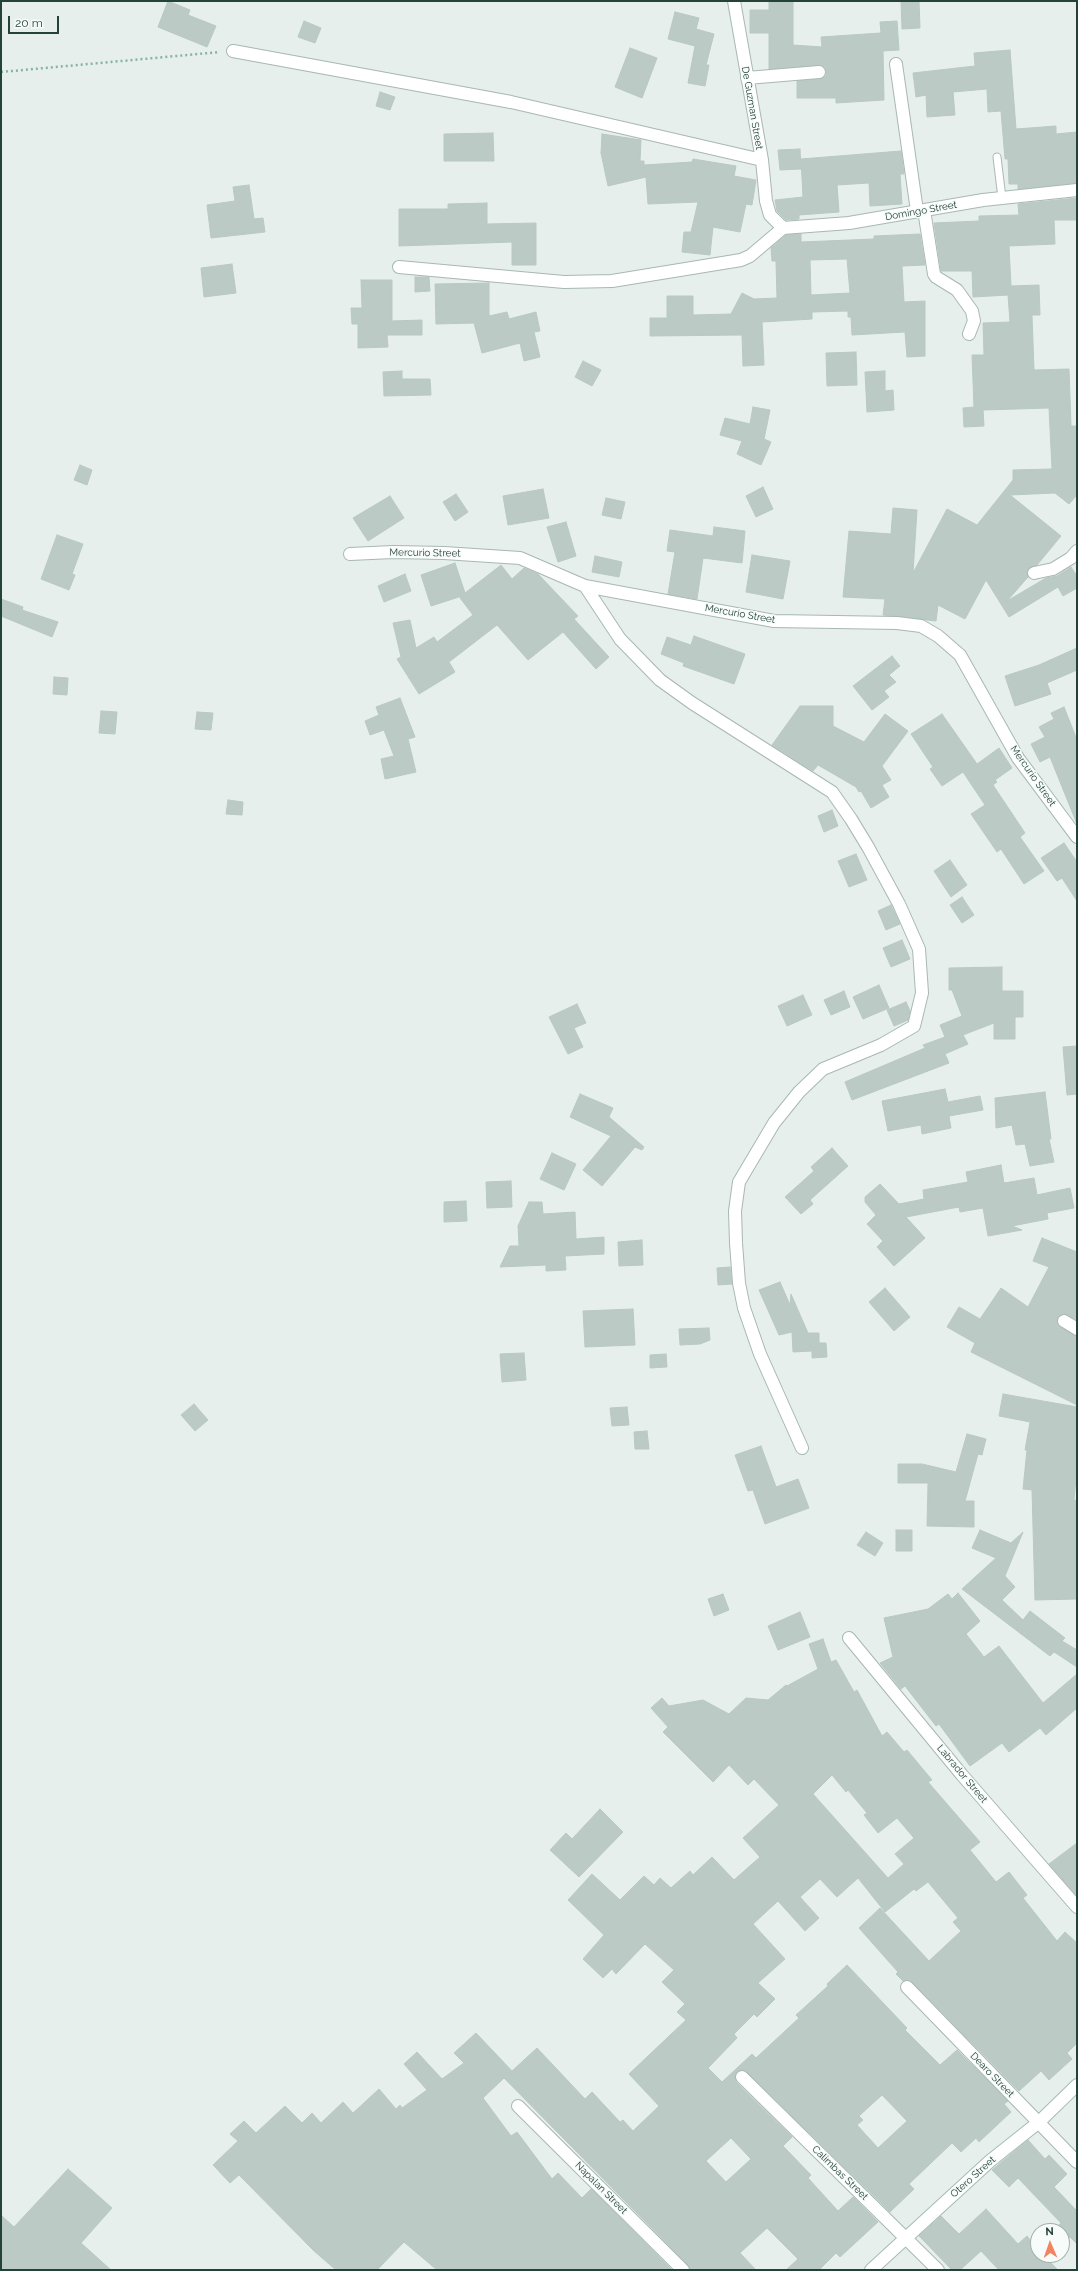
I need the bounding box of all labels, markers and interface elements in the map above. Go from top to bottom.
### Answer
scale bar [10,8,61,34]
text: 20 m [15,16,43,30]
street label: De Guzman Street [739,65,765,151]
street label: Domingo Street [884,199,958,223]
street label: Mercurio Street [389,546,461,560]
street label: Mercurio Street [704,602,776,626]
street label: Mercurio Street [1008,743,1058,809]
street label: Labrador Street [934,1742,990,1806]
street label: Dearo Street [968,2050,1016,2100]
street label: Calimbas Street [810,2143,870,2203]
street label: Otero Street [948,2154,998,2200]
street label: Napalan Street [572,2159,630,2217]
north arrow [1030,2223,1070,2263]
text: N [1045,2225,1054,2238]

